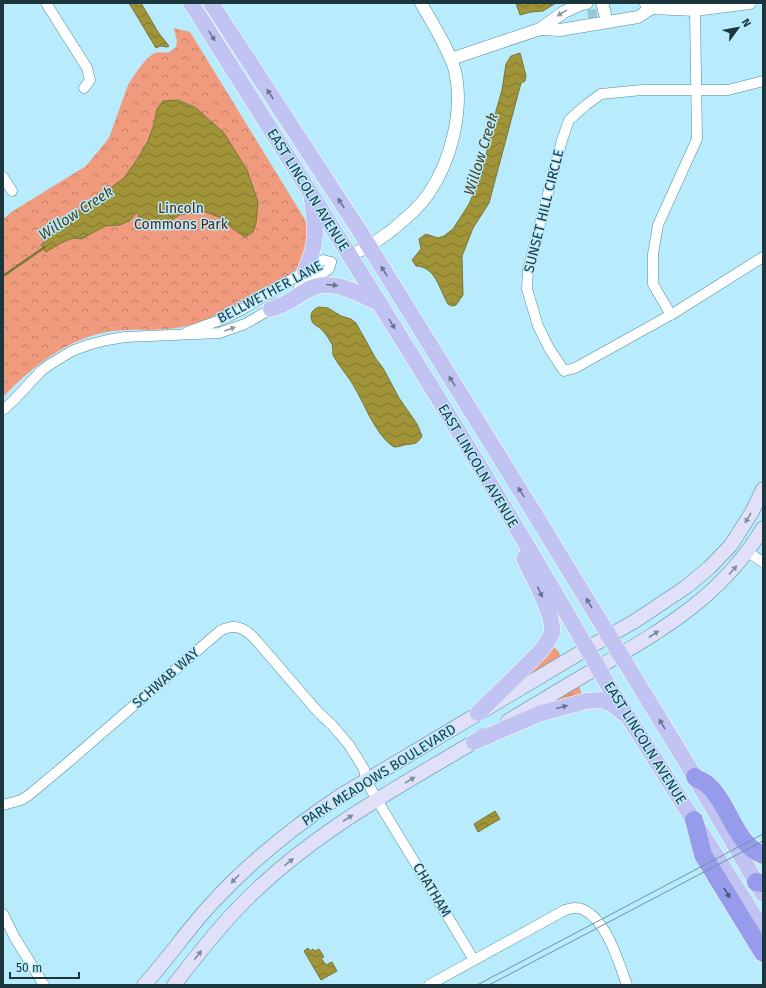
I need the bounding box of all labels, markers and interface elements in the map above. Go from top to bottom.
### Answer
north arrow [718,8,758,48]
one-way arrow [556,10,568,17]
text: N [739,16,754,30]
one-way arrow [208,31,216,41]
one-way arrow [266,89,274,99]
water label: Willow Creek [460,111,502,197]
street label: EAST LINCOLN AVENUE [263,126,353,254]
street label: SUNSET HILL CIRCLE [520,148,568,274]
water label: Willow Creek [35,182,117,244]
one-way arrow [337,198,345,208]
park label: Lincoln Commons Park [134,200,229,233]
street label: BELLWETHER LANE [214,257,326,327]
one-way arrow [380,266,388,276]
one-way arrow [326,282,338,289]
one-way arrow [388,319,396,329]
one-way arrow [225,326,237,332]
one-way arrow [449,375,456,387]
street label: EAST LINCOLN AVENUE [434,401,522,531]
one-way arrow [517,486,524,498]
one-way arrow [745,512,752,524]
one-way arrow [728,565,738,575]
one-way arrow [537,587,543,598]
one-way arrow [585,597,592,609]
one-way arrow [648,631,659,638]
street label: SCHWAB WAY [129,644,203,712]
street label: EAST LINCOLN AVENUE [600,679,690,807]
one-way arrow [556,704,568,710]
one-way arrow [659,718,666,730]
street label: PARK MEADOWS BOULEVARD [299,720,459,830]
one-way arrow [404,777,416,784]
one-way arrow [343,814,354,822]
one-way arrow [284,858,295,867]
street label: CHATHAM [409,860,455,920]
one-way arrow [230,874,240,884]
one-way arrow [723,888,730,899]
one-way arrow [194,949,203,960]
scale bar [10,954,79,980]
text: 50 m [16,961,42,975]

